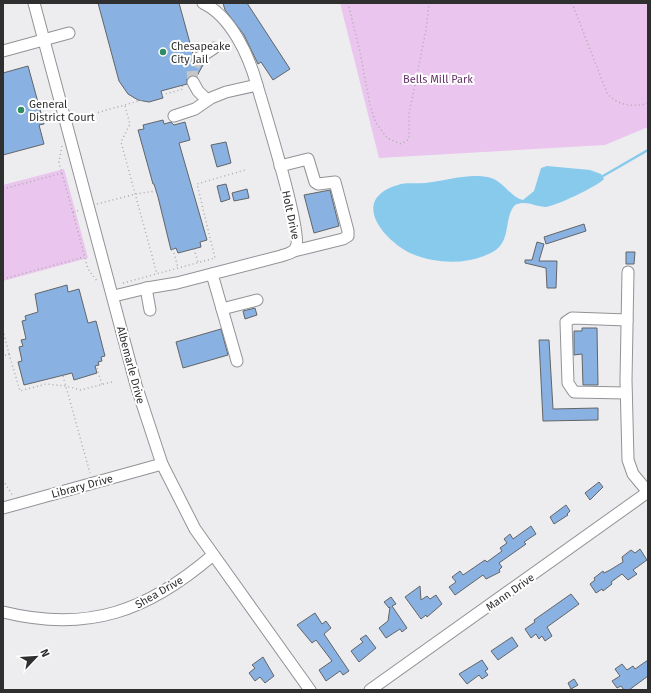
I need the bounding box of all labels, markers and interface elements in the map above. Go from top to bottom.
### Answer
place label: Chesapeake City Jail [171,40,230,66]
marker: Chesapeake City Jail [158,47,168,57]
park label: Bells Mill Park [403,73,473,86]
place label: General District Court [29,98,95,124]
marker: General District Court [16,105,26,115]
street label: Holt Drive [279,189,302,241]
street label: Albemarle Drive [114,325,147,405]
street label: Library Drive [50,472,114,501]
street label: Mann Drive [484,571,537,614]
street label: Shea Drive [133,574,185,611]
north arrow [16,637,56,677]
text: N [37,647,52,659]

